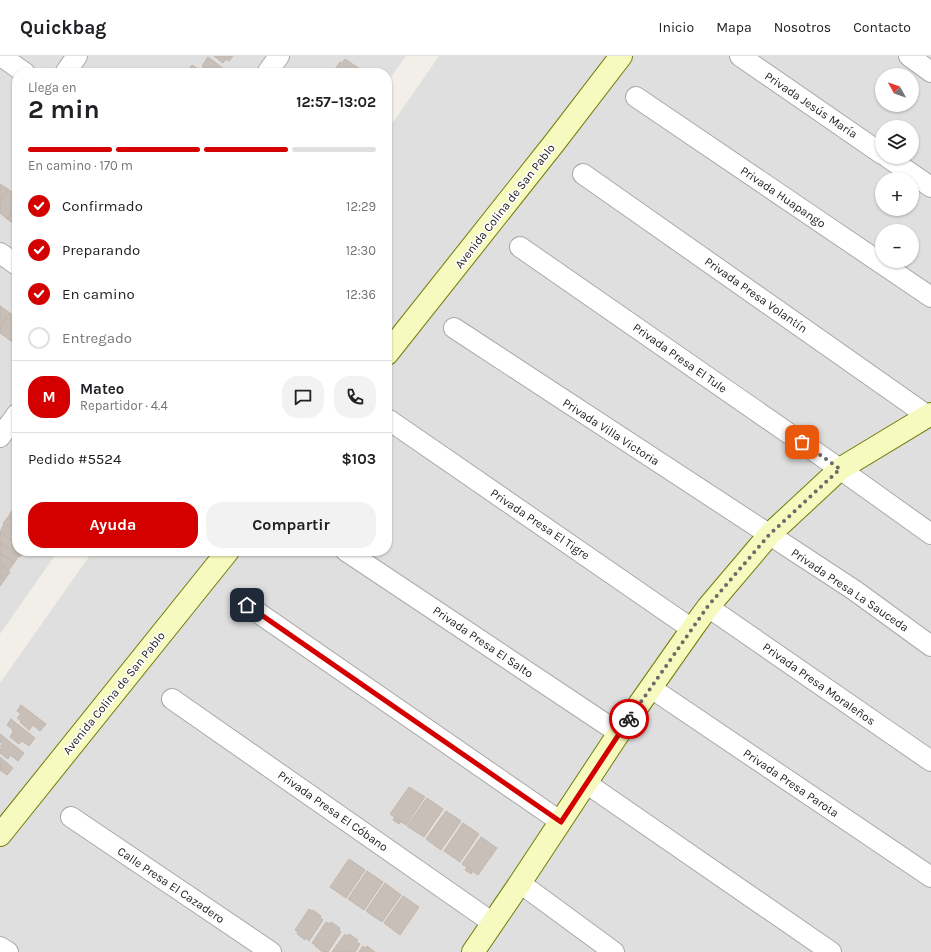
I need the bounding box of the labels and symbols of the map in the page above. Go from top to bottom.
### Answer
north arrow [875,68,919,112]
street label: Privada Jesús María [762,69,860,141]
street label: Avenida Colina de San Pablo [452,141,558,271]
street label: Privada Huapango [738,163,828,231]
street label: Privada Presa Volantín [702,254,810,336]
street label: Privada Presa El Tule [630,320,730,396]
street label: Privada Villa Victoria [560,396,662,468]
pin [785,425,819,459]
street label: Privada Presa El Tigre [488,486,592,562]
street label: Privada Presa La Sauceda [788,545,912,635]
pin [230,588,264,622]
street label: Privada Presa El Salto [430,603,536,681]
street label: Avenida Colina de San Pablo [60,629,168,757]
street label: Privada Presa Moraleños [760,640,878,728]
courier [609,699,649,739]
street label: Privada Presa Parota [741,746,841,820]
street label: Privada Presa El Cóbano [275,768,391,854]
street label: Calle Presa El Cazadero [115,844,227,926]

